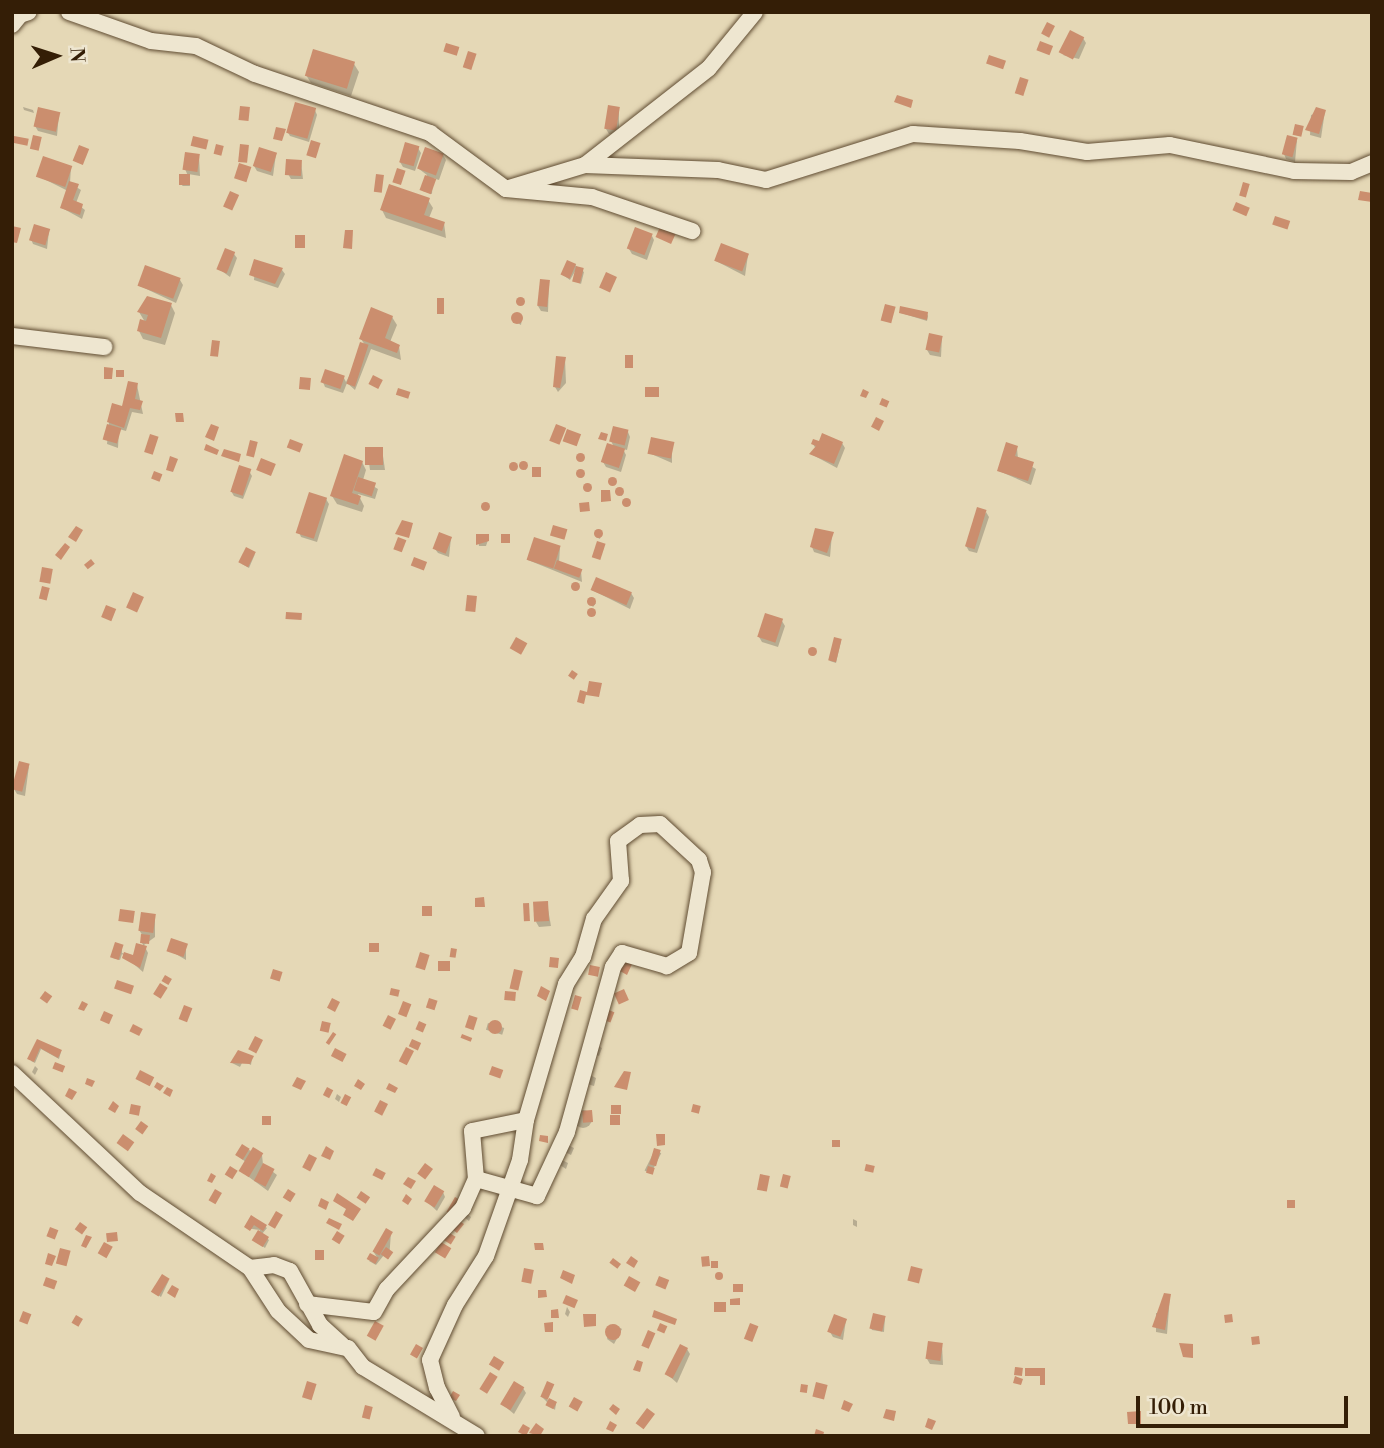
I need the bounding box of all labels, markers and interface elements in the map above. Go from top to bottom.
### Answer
north arrow [21,21,91,91]
text: N [65,47,89,63]
scale bar [1139,1382,1351,1426]
text: 100 m [1149,1395,1208,1421]

